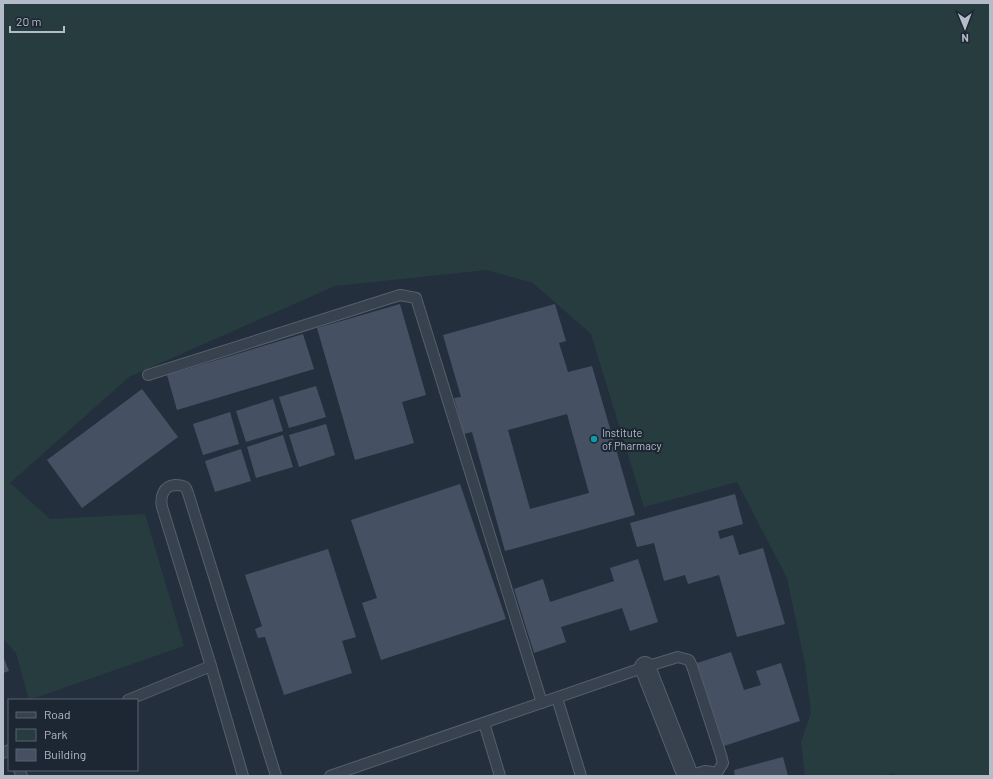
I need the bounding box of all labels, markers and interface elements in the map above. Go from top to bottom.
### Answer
scale bar [10,8,64,34]
north arrow [945,8,985,48]
text: 20 m [16,14,42,28]
text: N [961,32,969,45]
place label: Institute of Pharmacy [602,426,662,452]
marker: Institute of Pharmacy [589,434,599,444]
legend [8,699,138,771]
text: Road [44,707,71,721]
text: Park [44,727,68,741]
text: Building [44,747,86,761]

